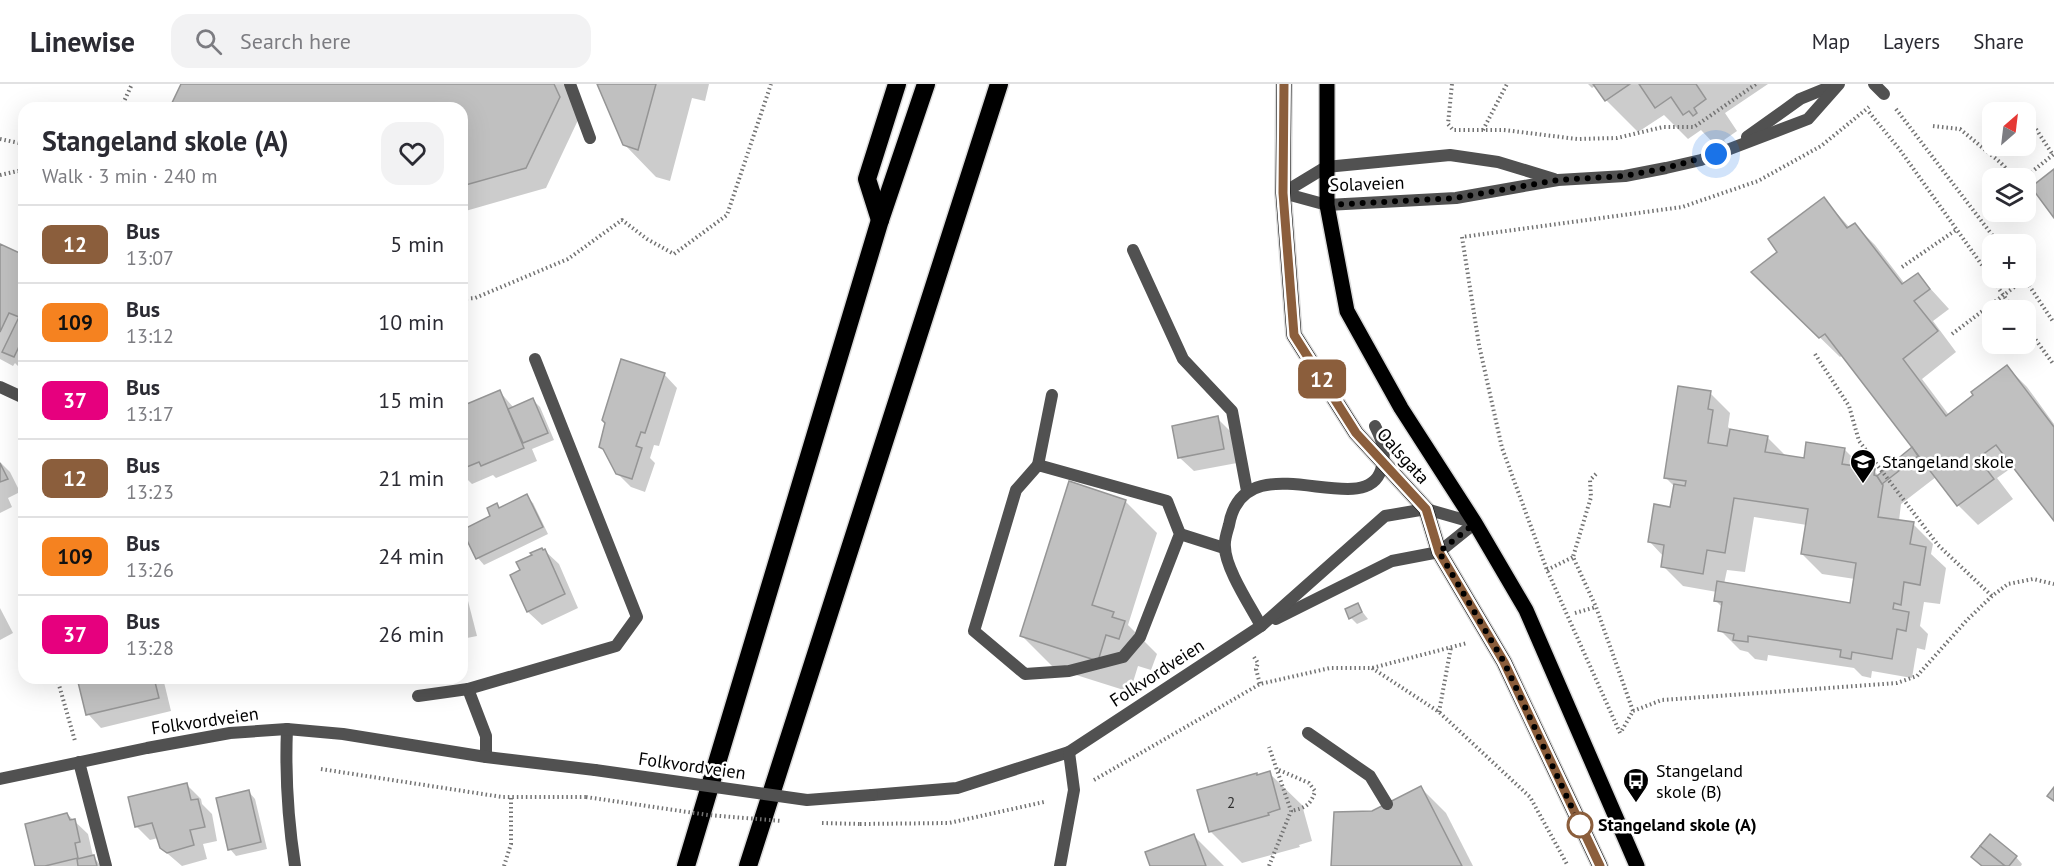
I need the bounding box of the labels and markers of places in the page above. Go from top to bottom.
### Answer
school or university icon: Stangeland skole [1848,447,1878,485]
place label: Stangeland skole [1882,450,2014,473]
place label: Stangeland skole (B) [1656,759,1743,803]
bus stop icon: Stangeland skole (B) [1621,766,1651,804]
marker: Stangeland skole (A) [1567,812,1593,838]
place label: Stangeland skole (A) [1598,813,1757,836]

